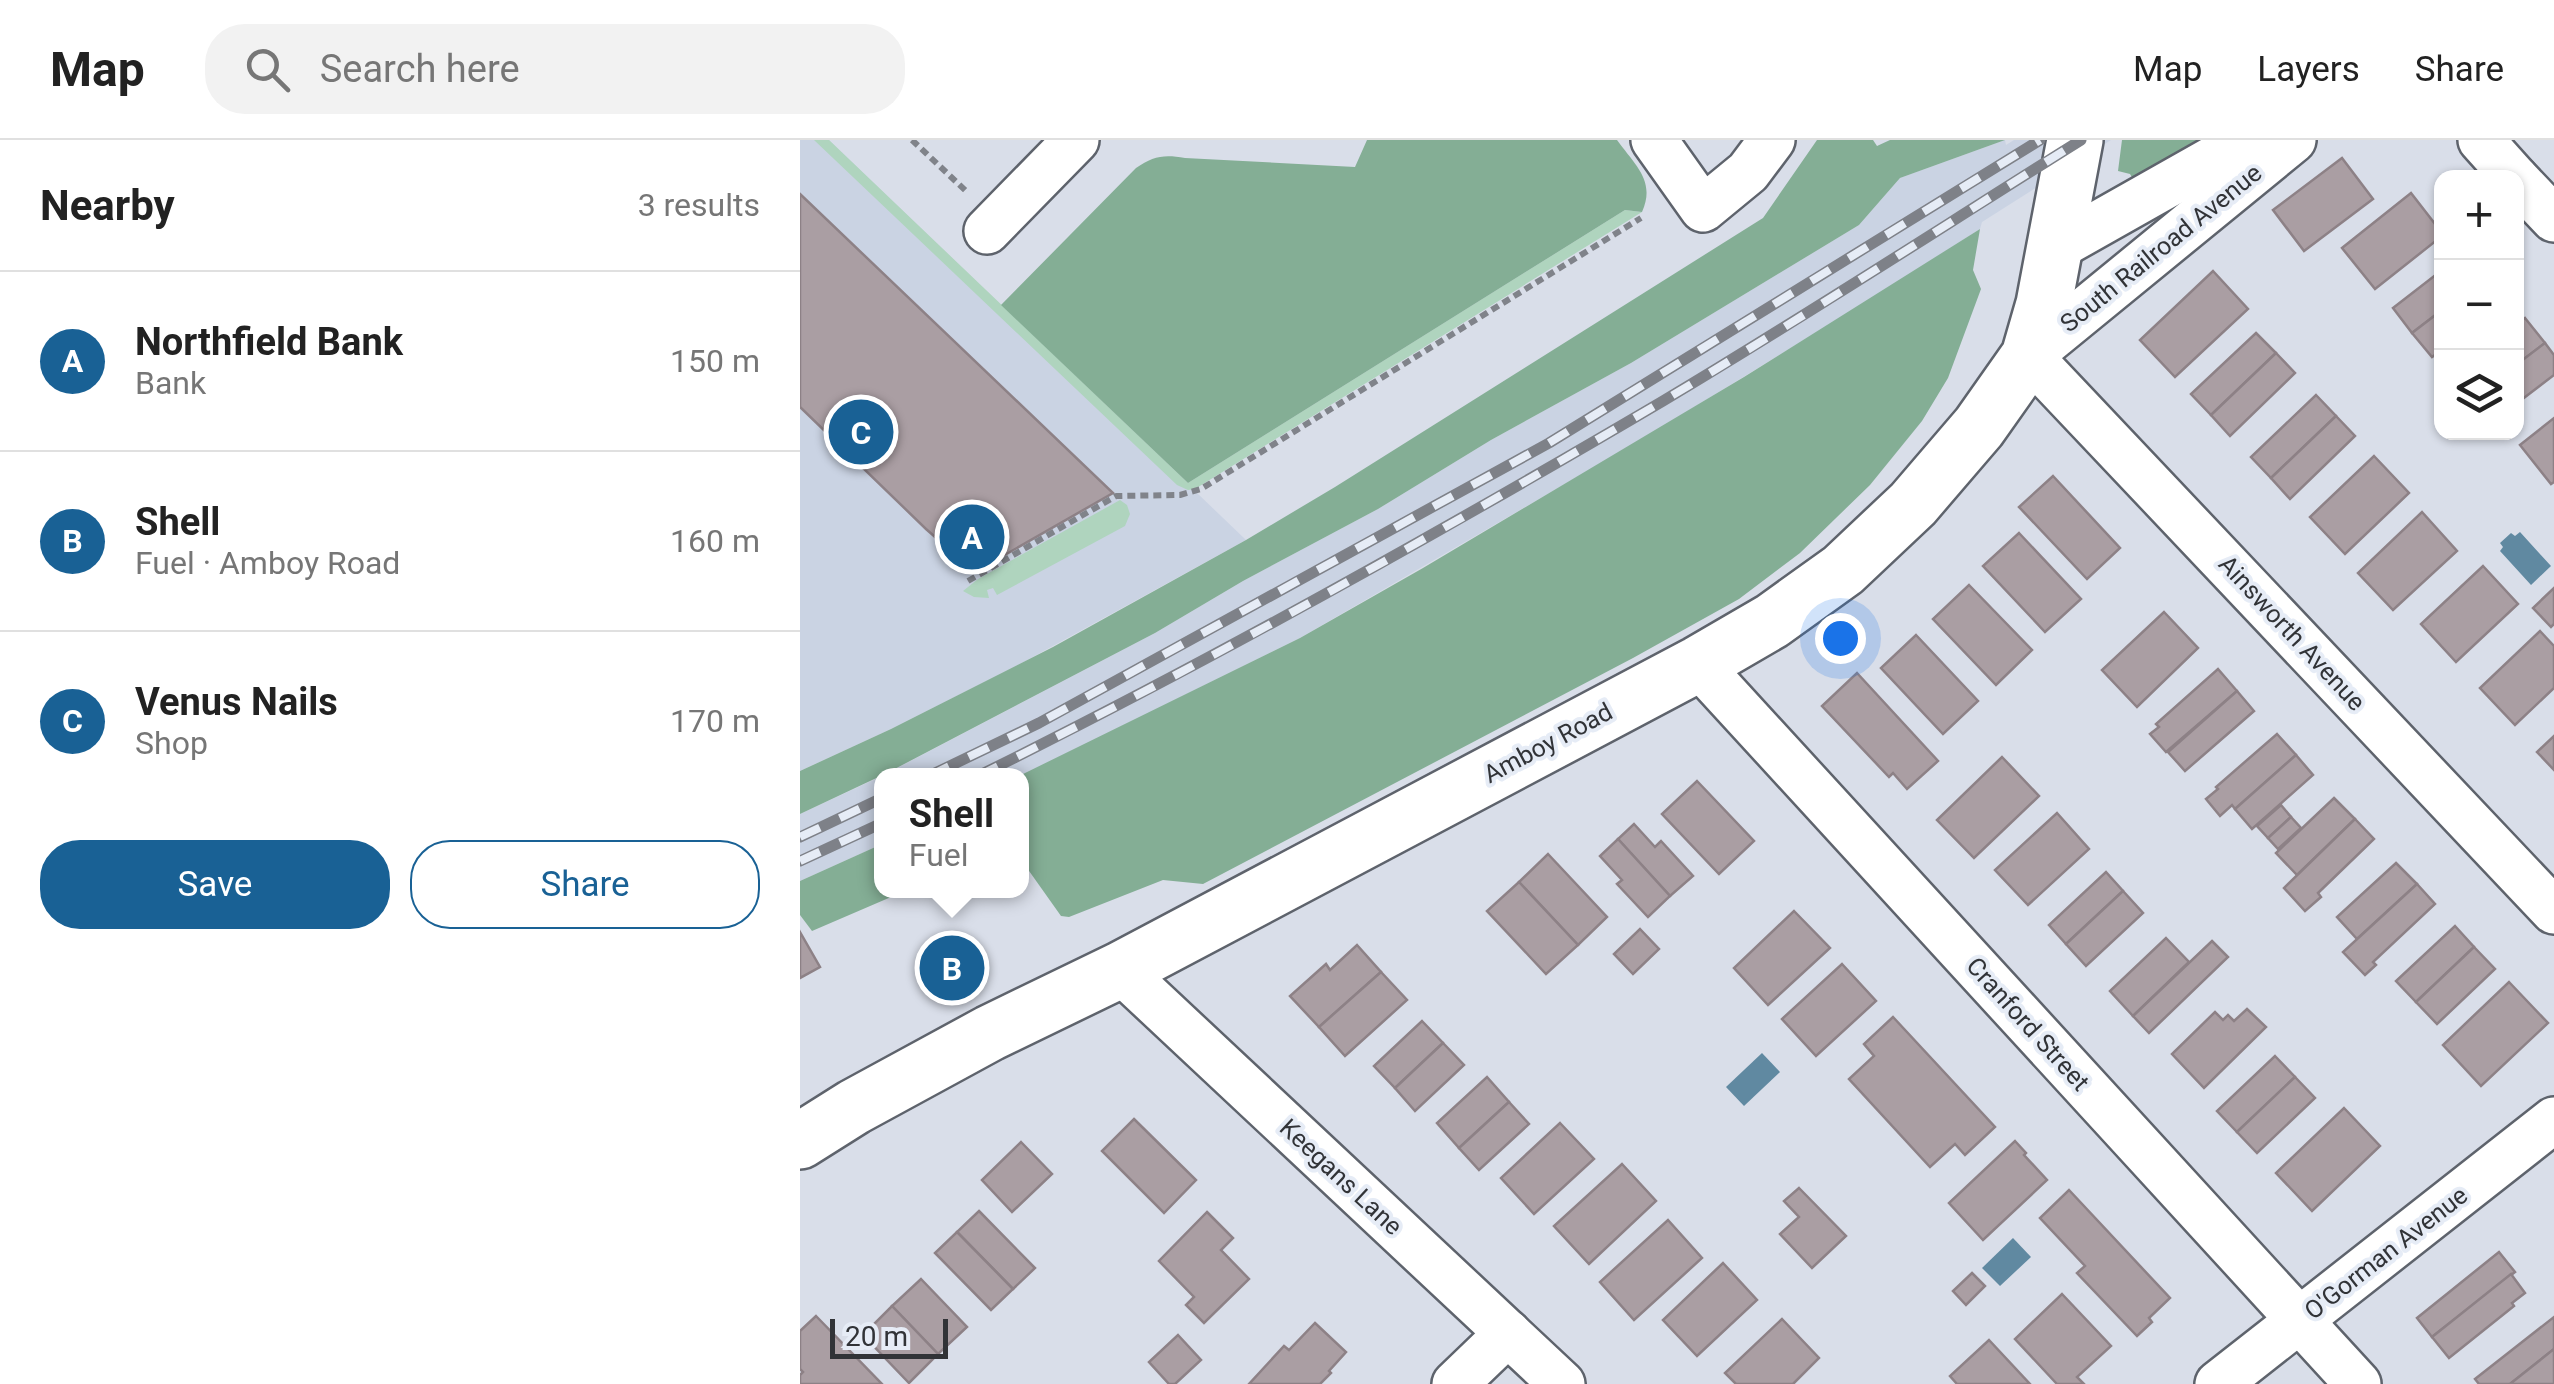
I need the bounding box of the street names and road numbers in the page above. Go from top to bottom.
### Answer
street label: South Railroad Avenue [2055,158,2267,338]
street label: Ainsworth Avenue [2213,550,2371,716]
street label: Amboy Road [1479,697,1617,789]
street label: Cranford Street [1961,951,2095,1097]
street label: Keegans Lane [1274,1113,1408,1241]
street label: O'Gorman Avenue [2299,1180,2473,1326]

